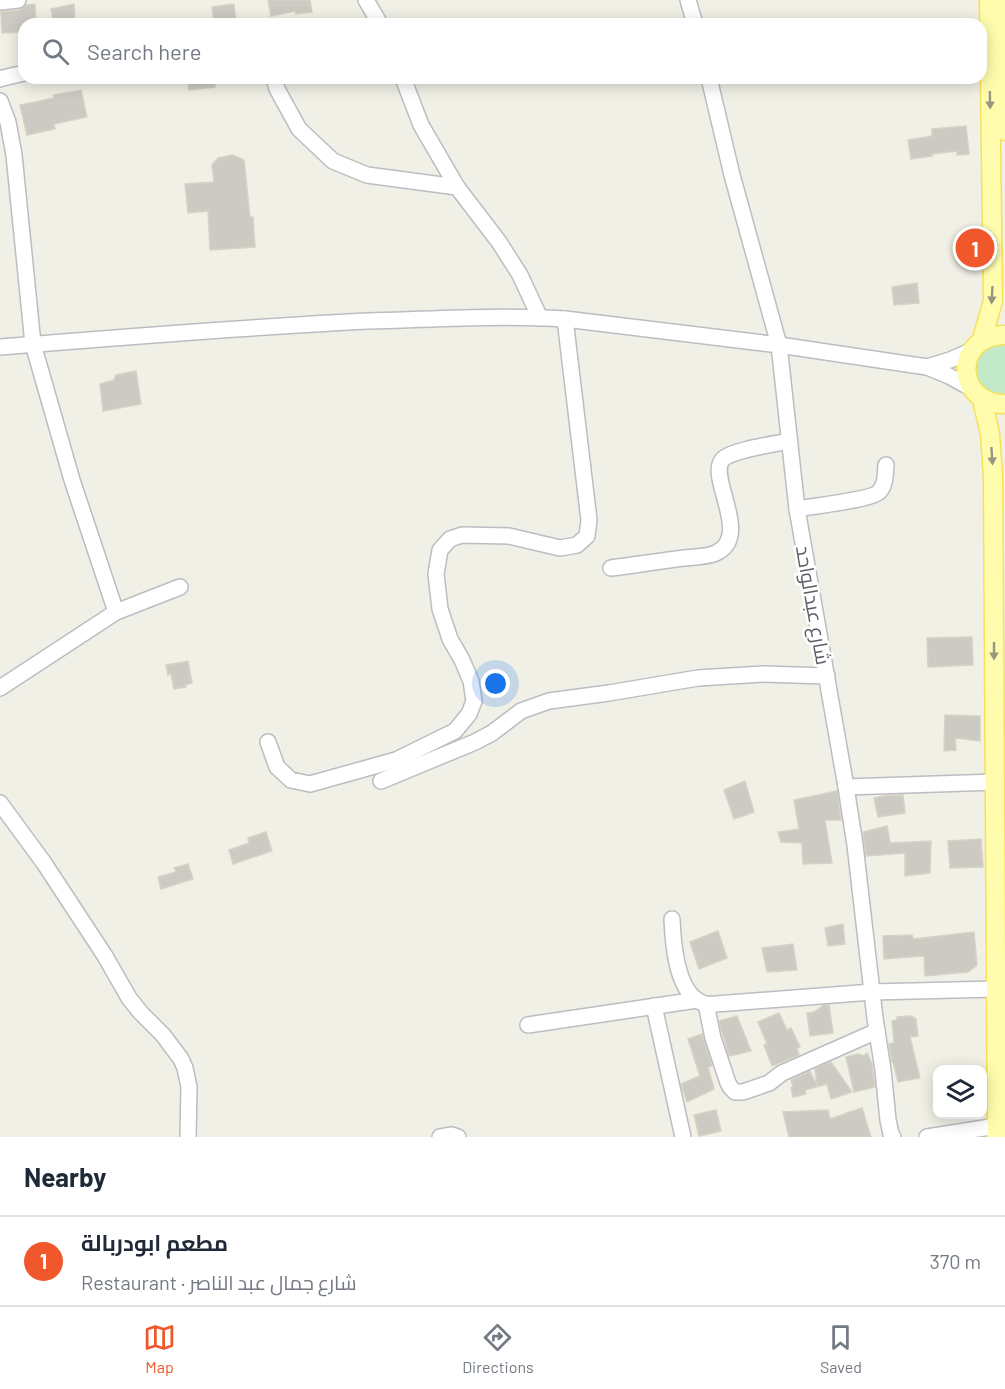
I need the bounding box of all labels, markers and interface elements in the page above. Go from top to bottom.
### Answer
search box [18,18,987,84]
icon: search [39,35,72,68]
text: Search here [87,38,201,64]
one-way arrow [985,91,995,110]
pin: 1 [956,226,994,270]
one-way arrow [988,286,997,305]
one-way arrow [987,447,997,466]
street label: شارع عبدالواحد [789,543,836,667]
one-way arrow [989,642,999,661]
your location [481,669,510,698]
map controls [933,1065,987,1119]
button: layers [933,1065,987,1119]
text: Nearby [24,1161,106,1192]
text: مطعم ابودربالة [81,1229,228,1255]
text: 1 [40,1249,47,1273]
text: 370 m [929,1249,981,1273]
text: Restaurant · شارع جمال عبد الناصر [81,1270,357,1294]
tab: Map [143,1321,176,1376]
tab: Directions [462,1321,534,1376]
tab: Saved [820,1321,862,1376]

